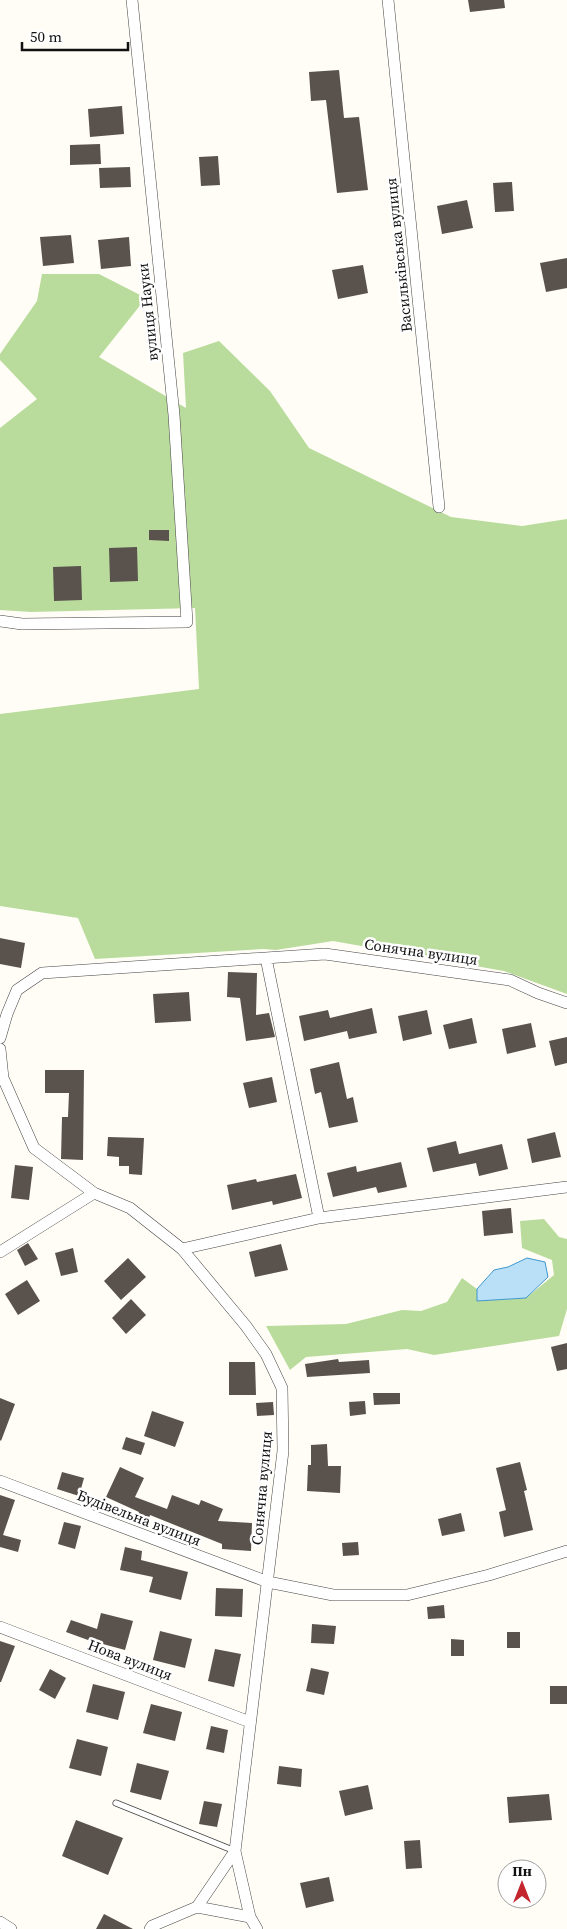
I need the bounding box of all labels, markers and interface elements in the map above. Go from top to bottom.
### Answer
scale bar [22,20,129,52]
text: 50 m [30,26,62,47]
street label: Васильківська вулиця [380,177,417,333]
street label: вулиця Науки [132,262,163,362]
street label: Сонячна вулиця [363,933,479,970]
street label: Сонячна вулиця [246,1430,277,1546]
street label: Будівельна вулиця [74,1484,204,1551]
street label: Нова вулиця [85,1634,175,1685]
north arrow [497,1859,547,1909]
text: Пн [512,1861,532,1881]

